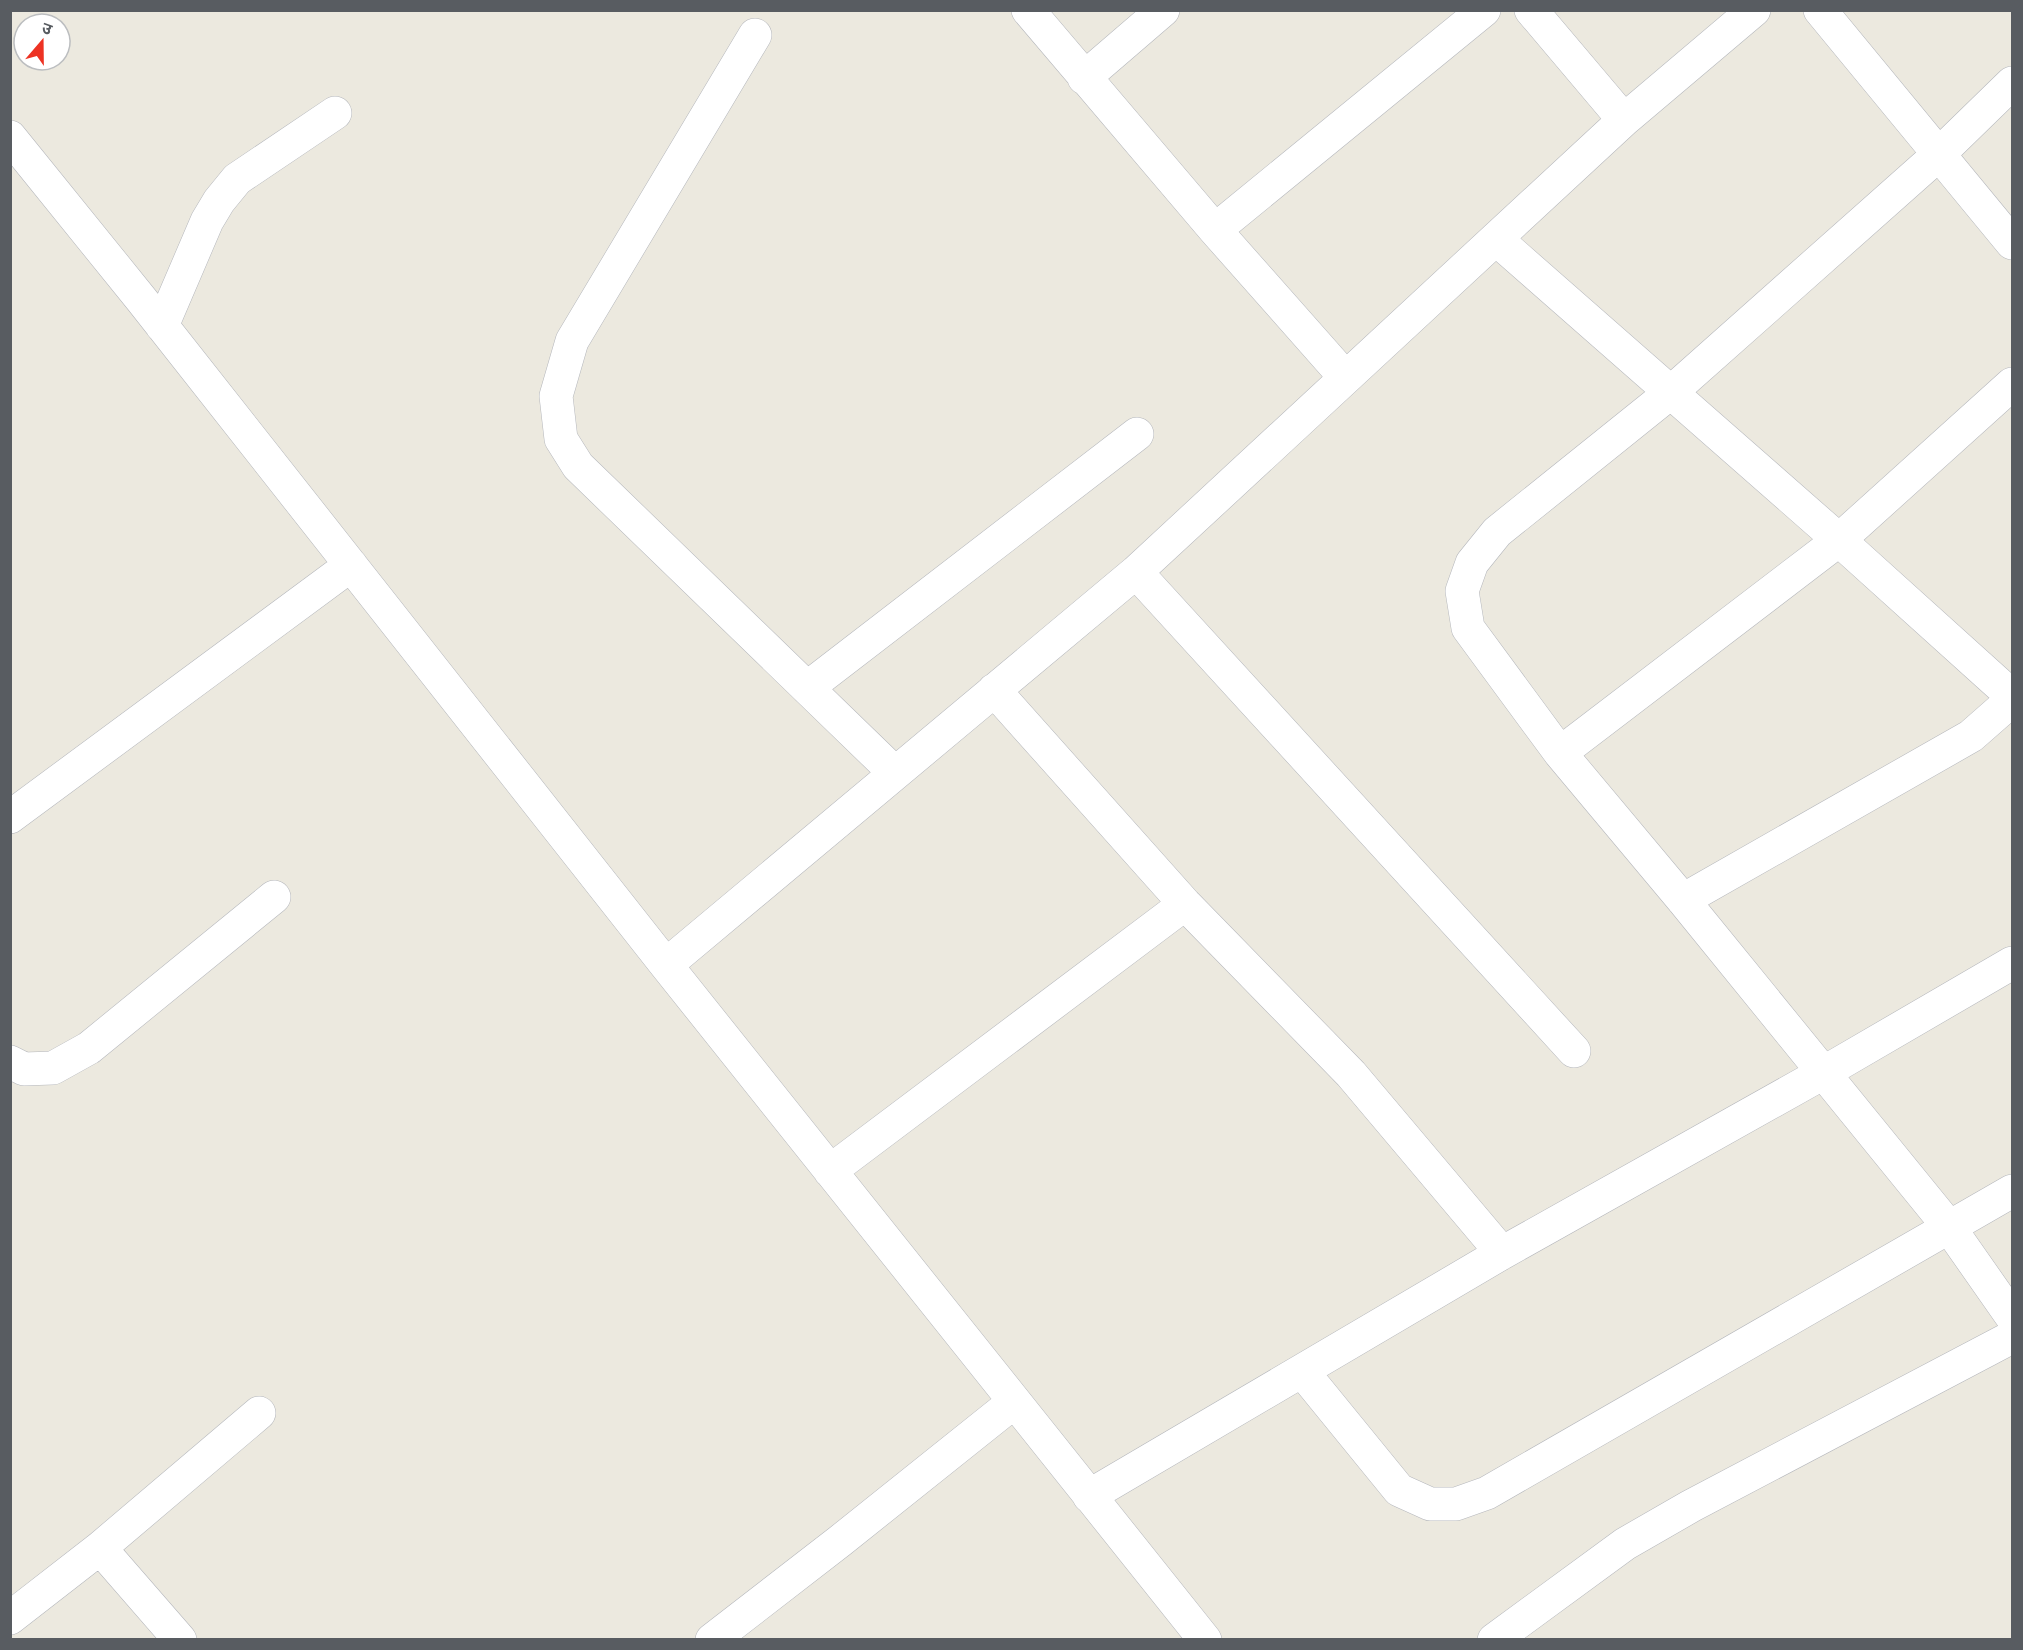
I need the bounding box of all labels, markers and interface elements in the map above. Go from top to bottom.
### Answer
north arrow [12,12,72,72]
text: उ [39,17,56,39]

